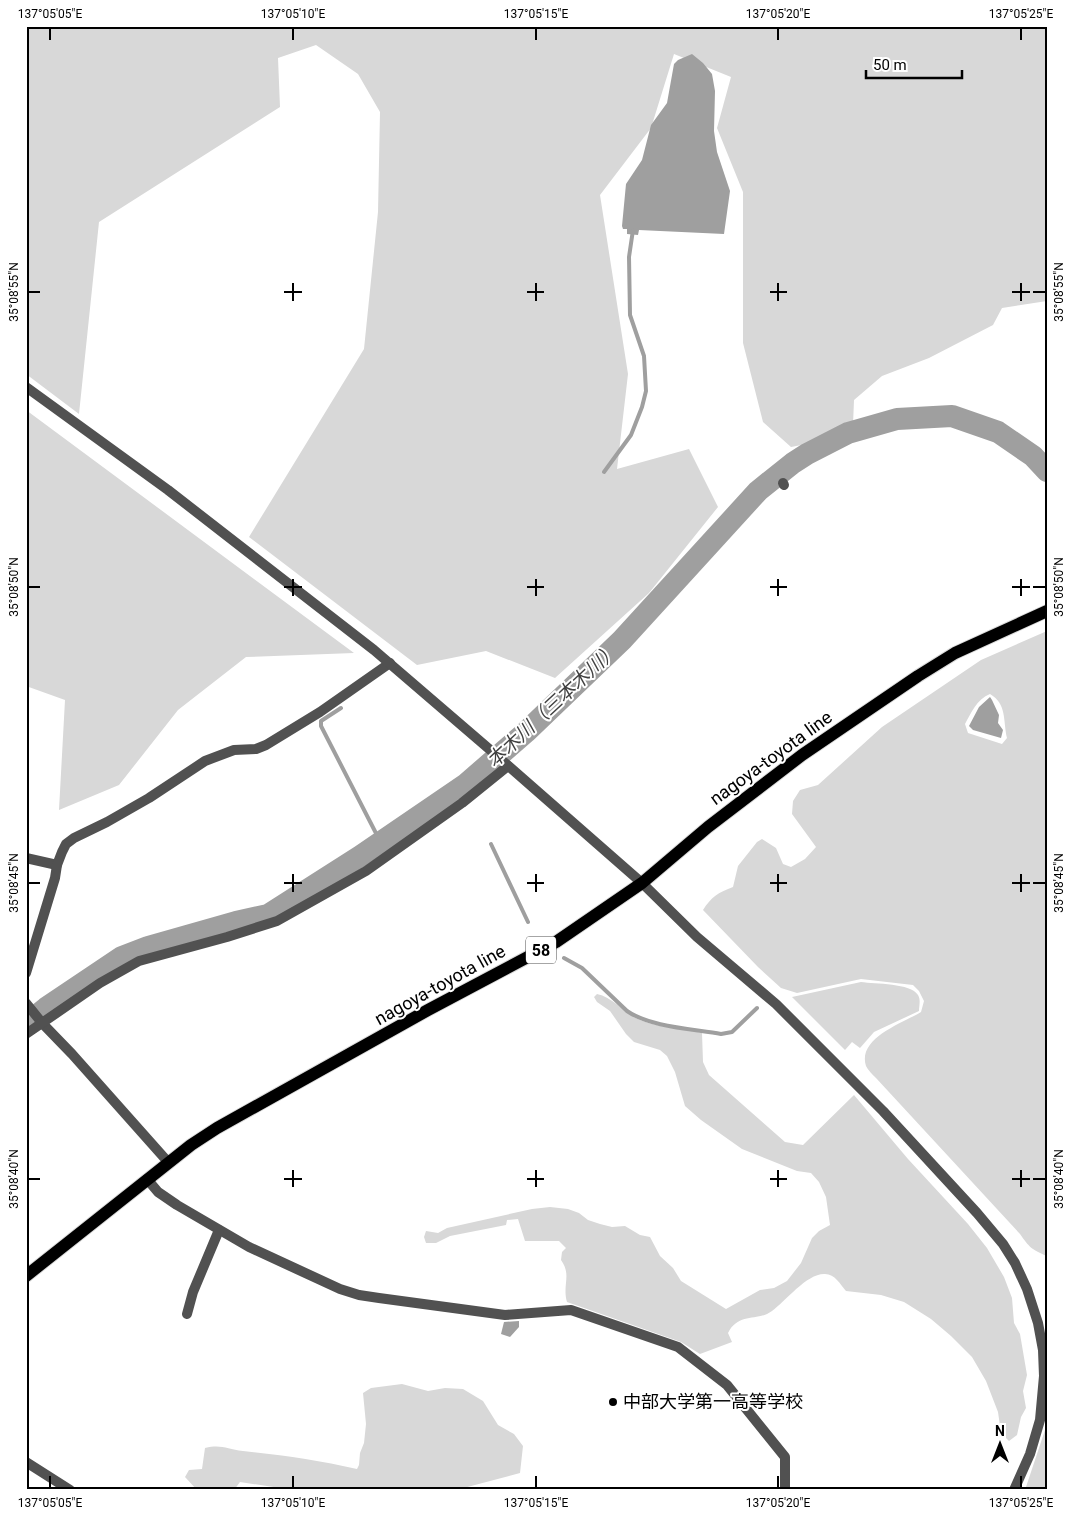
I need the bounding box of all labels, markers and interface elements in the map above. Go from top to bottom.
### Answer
text: 137°05'05"E [18,7,82,21]
text: 137°05'10"E [261,7,325,21]
text: 137°05'15"E [504,7,568,21]
text: 137°05'20"E [746,7,810,21]
text: 137°05'25"E [989,7,1053,21]
scale bar [866,48,962,80]
text: 50 m [873,56,907,74]
text: 35°08'55"N [7,262,21,322]
text: 35°08'55"N [1052,262,1066,322]
text: 35°08'50"N [7,557,21,617]
text: 35°08'50"N [1052,557,1066,617]
water label: 本木川（三本木川） [482,639,623,772]
street label: nagoya-toyota line [705,706,836,809]
text: 35°08'45"N [7,853,21,913]
text: 35°08'45"N [1052,853,1066,913]
road number: 58 [526,936,556,964]
street label: nagoya-toyota line [371,940,509,1029]
text: 35°08'40"N [7,1149,21,1209]
text: 35°08'40"N [1052,1149,1066,1209]
place label: 中部大学第一高等学校 [623,1391,803,1412]
marker: 中部大学第一高等学校 [607,1396,619,1408]
north arrow [976,1418,1026,1468]
text: N [995,1423,1005,1439]
text: 137°05'05"E [18,1496,82,1510]
text: 137°05'10"E [261,1496,325,1510]
text: 137°05'15"E [504,1496,568,1510]
text: 137°05'20"E [746,1496,810,1510]
text: 137°05'25"E [989,1496,1053,1510]

